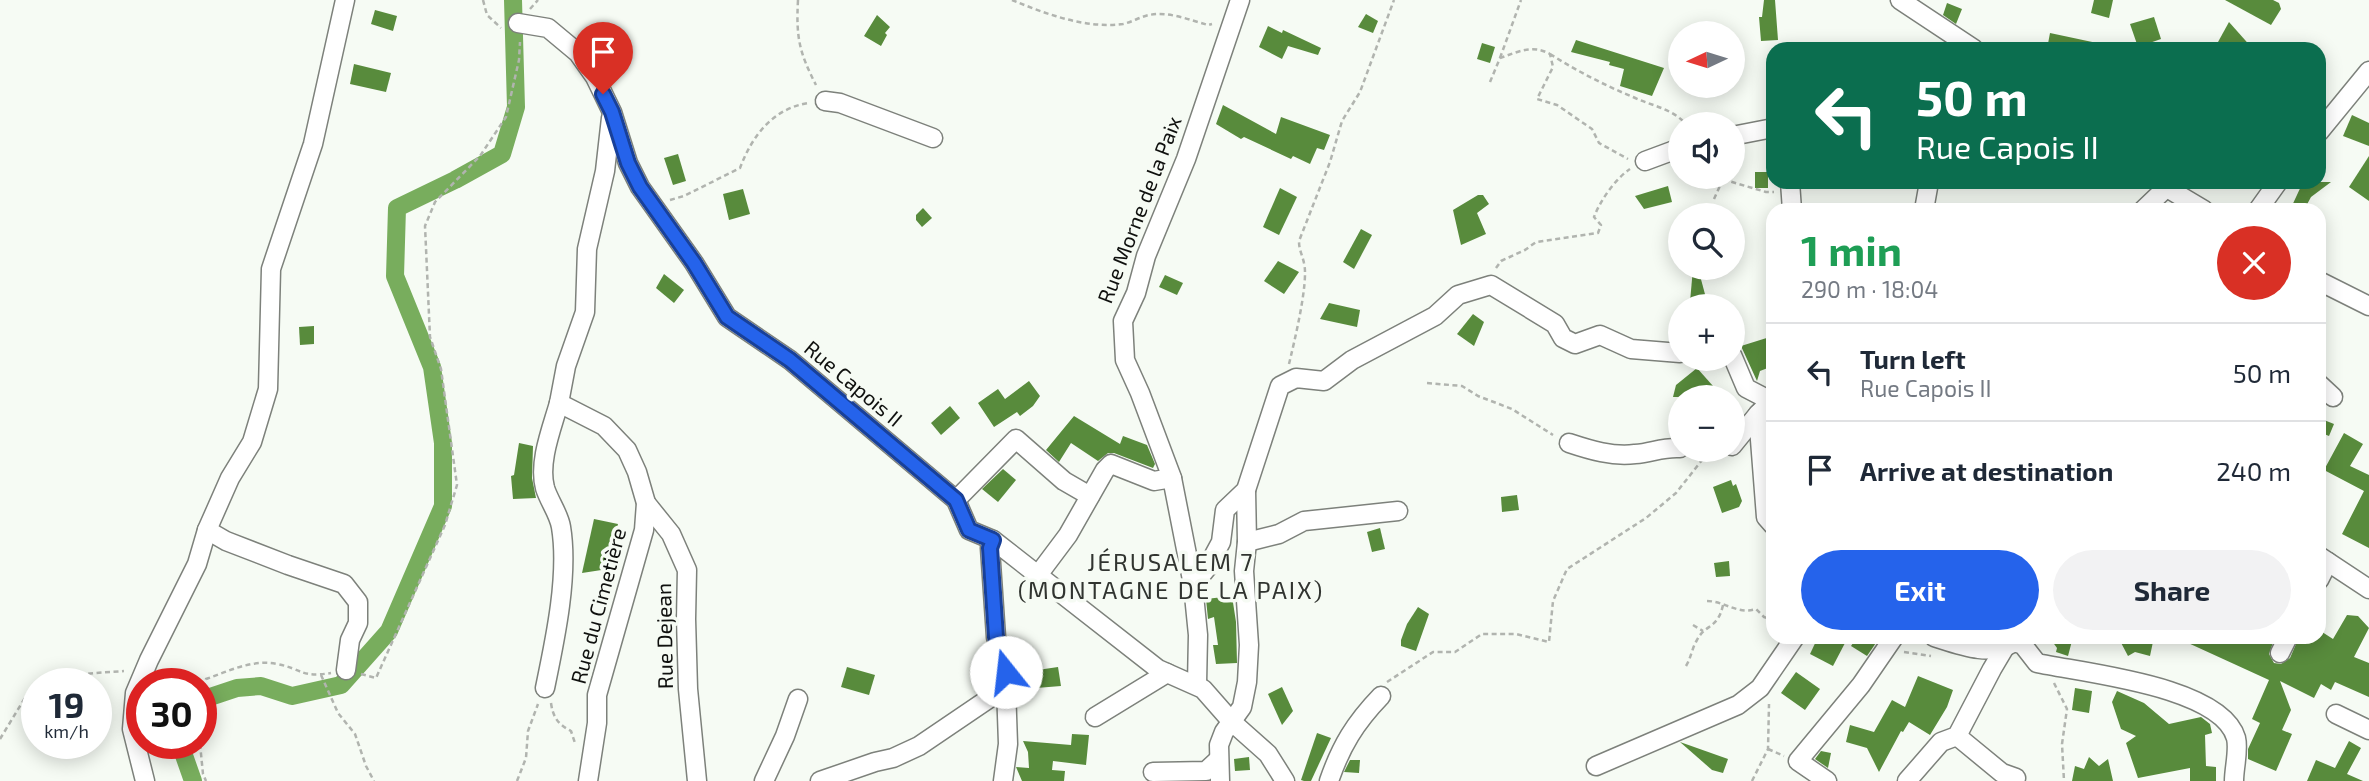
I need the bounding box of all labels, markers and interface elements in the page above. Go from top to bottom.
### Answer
north arrow [1668,21,1745,98]
map controls [1668,21,1745,462]
pin [573,22,633,94]
icon: arrive [584,33,622,71]
text: 50 m [1916,67,2028,126]
icon: left [1801,70,1892,161]
street label: Rue Morne de la Paix [1091,112,1186,307]
button: sound [1668,112,1745,189]
text: Rue Capois II [1916,127,2099,165]
button: search [1668,203,1745,280]
text: 1 min [1801,224,1902,274]
button: close [2217,226,2291,300]
text: 290 m · 18:04 [1801,275,1938,303]
button: + [1668,294,1745,371]
street label: Rue Capois II [800,335,908,431]
text: Turn left [1860,343,1966,374]
icon: left [1801,353,1839,391]
text: 50 m [2233,357,2291,388]
text: Rue Capois II [1860,374,1992,402]
button: − [1668,385,1745,462]
icon: arrive [1801,451,1839,489]
text: Arrive at destination [1860,455,2113,486]
text: 240 m [2216,455,2291,486]
street label: Rue du Cimetière [565,525,630,686]
district label: JÉRUSALEM 7 (MONTAGNE DE LA PAIX) [1018,547,1324,604]
button: Exit [1801,550,2039,630]
button: Share [2053,550,2291,630]
street label: Rue Dejean [650,583,678,689]
position arrow [969,635,1043,709]
speed limit sign: 30 [126,668,217,759]
text: 19 [49,683,84,725]
text: km/h [44,720,89,742]

